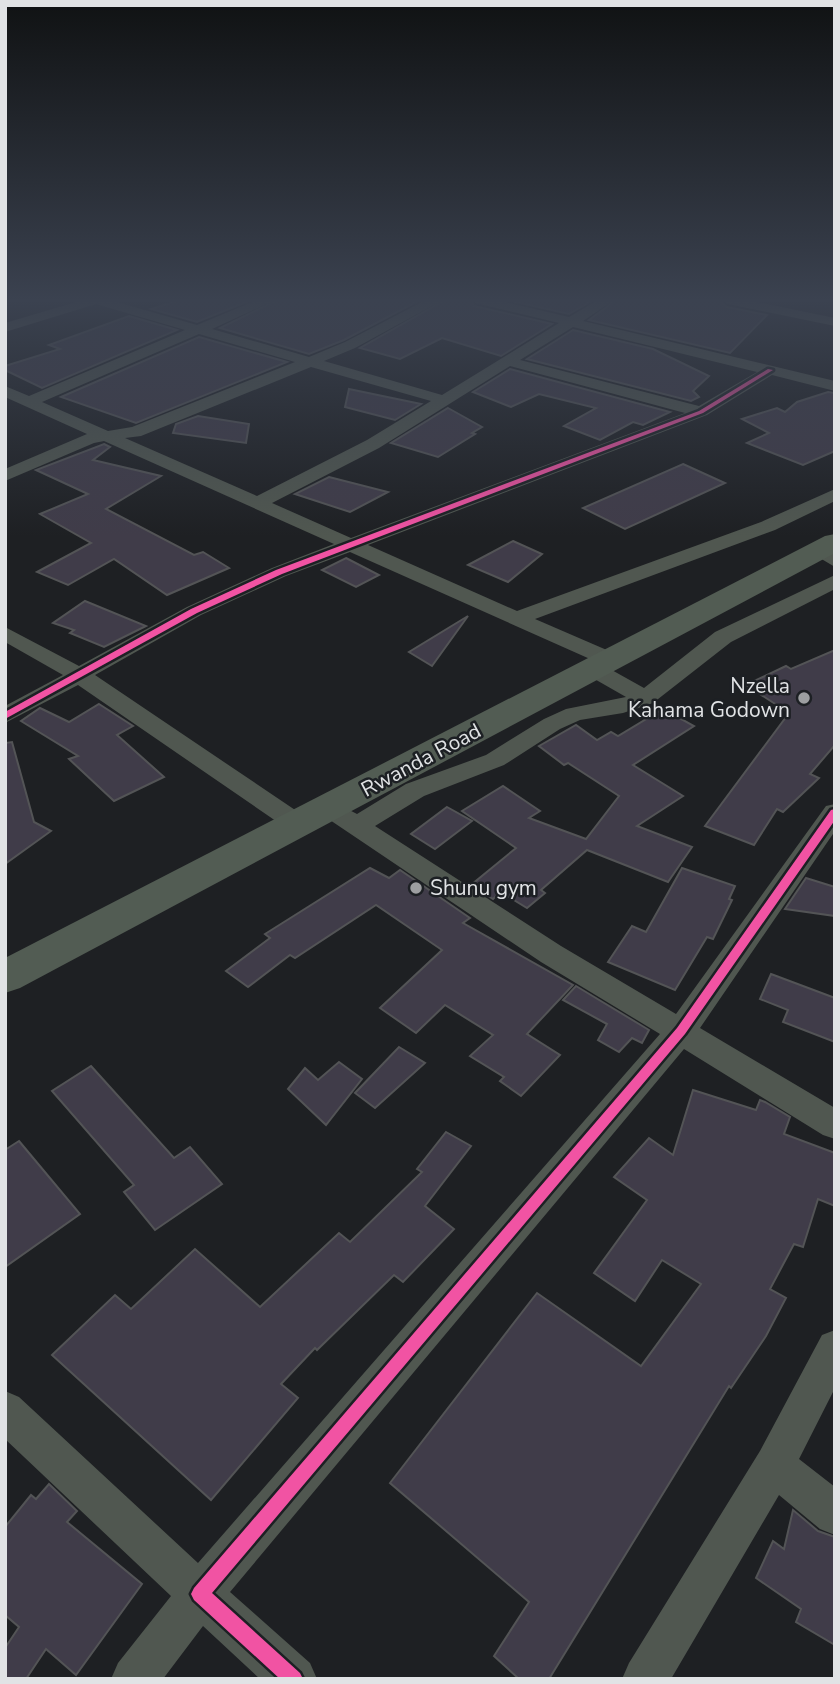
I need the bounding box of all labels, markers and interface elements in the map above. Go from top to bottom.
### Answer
place label: Nzella Kahama Godown [628,672,790,724]
marker: Nzella Kahama Godown [796,690,812,706]
street label: Rwanda Road [356,717,486,803]
place label: Shunu gym [430,874,537,902]
marker: Shunu gym [408,880,424,896]

